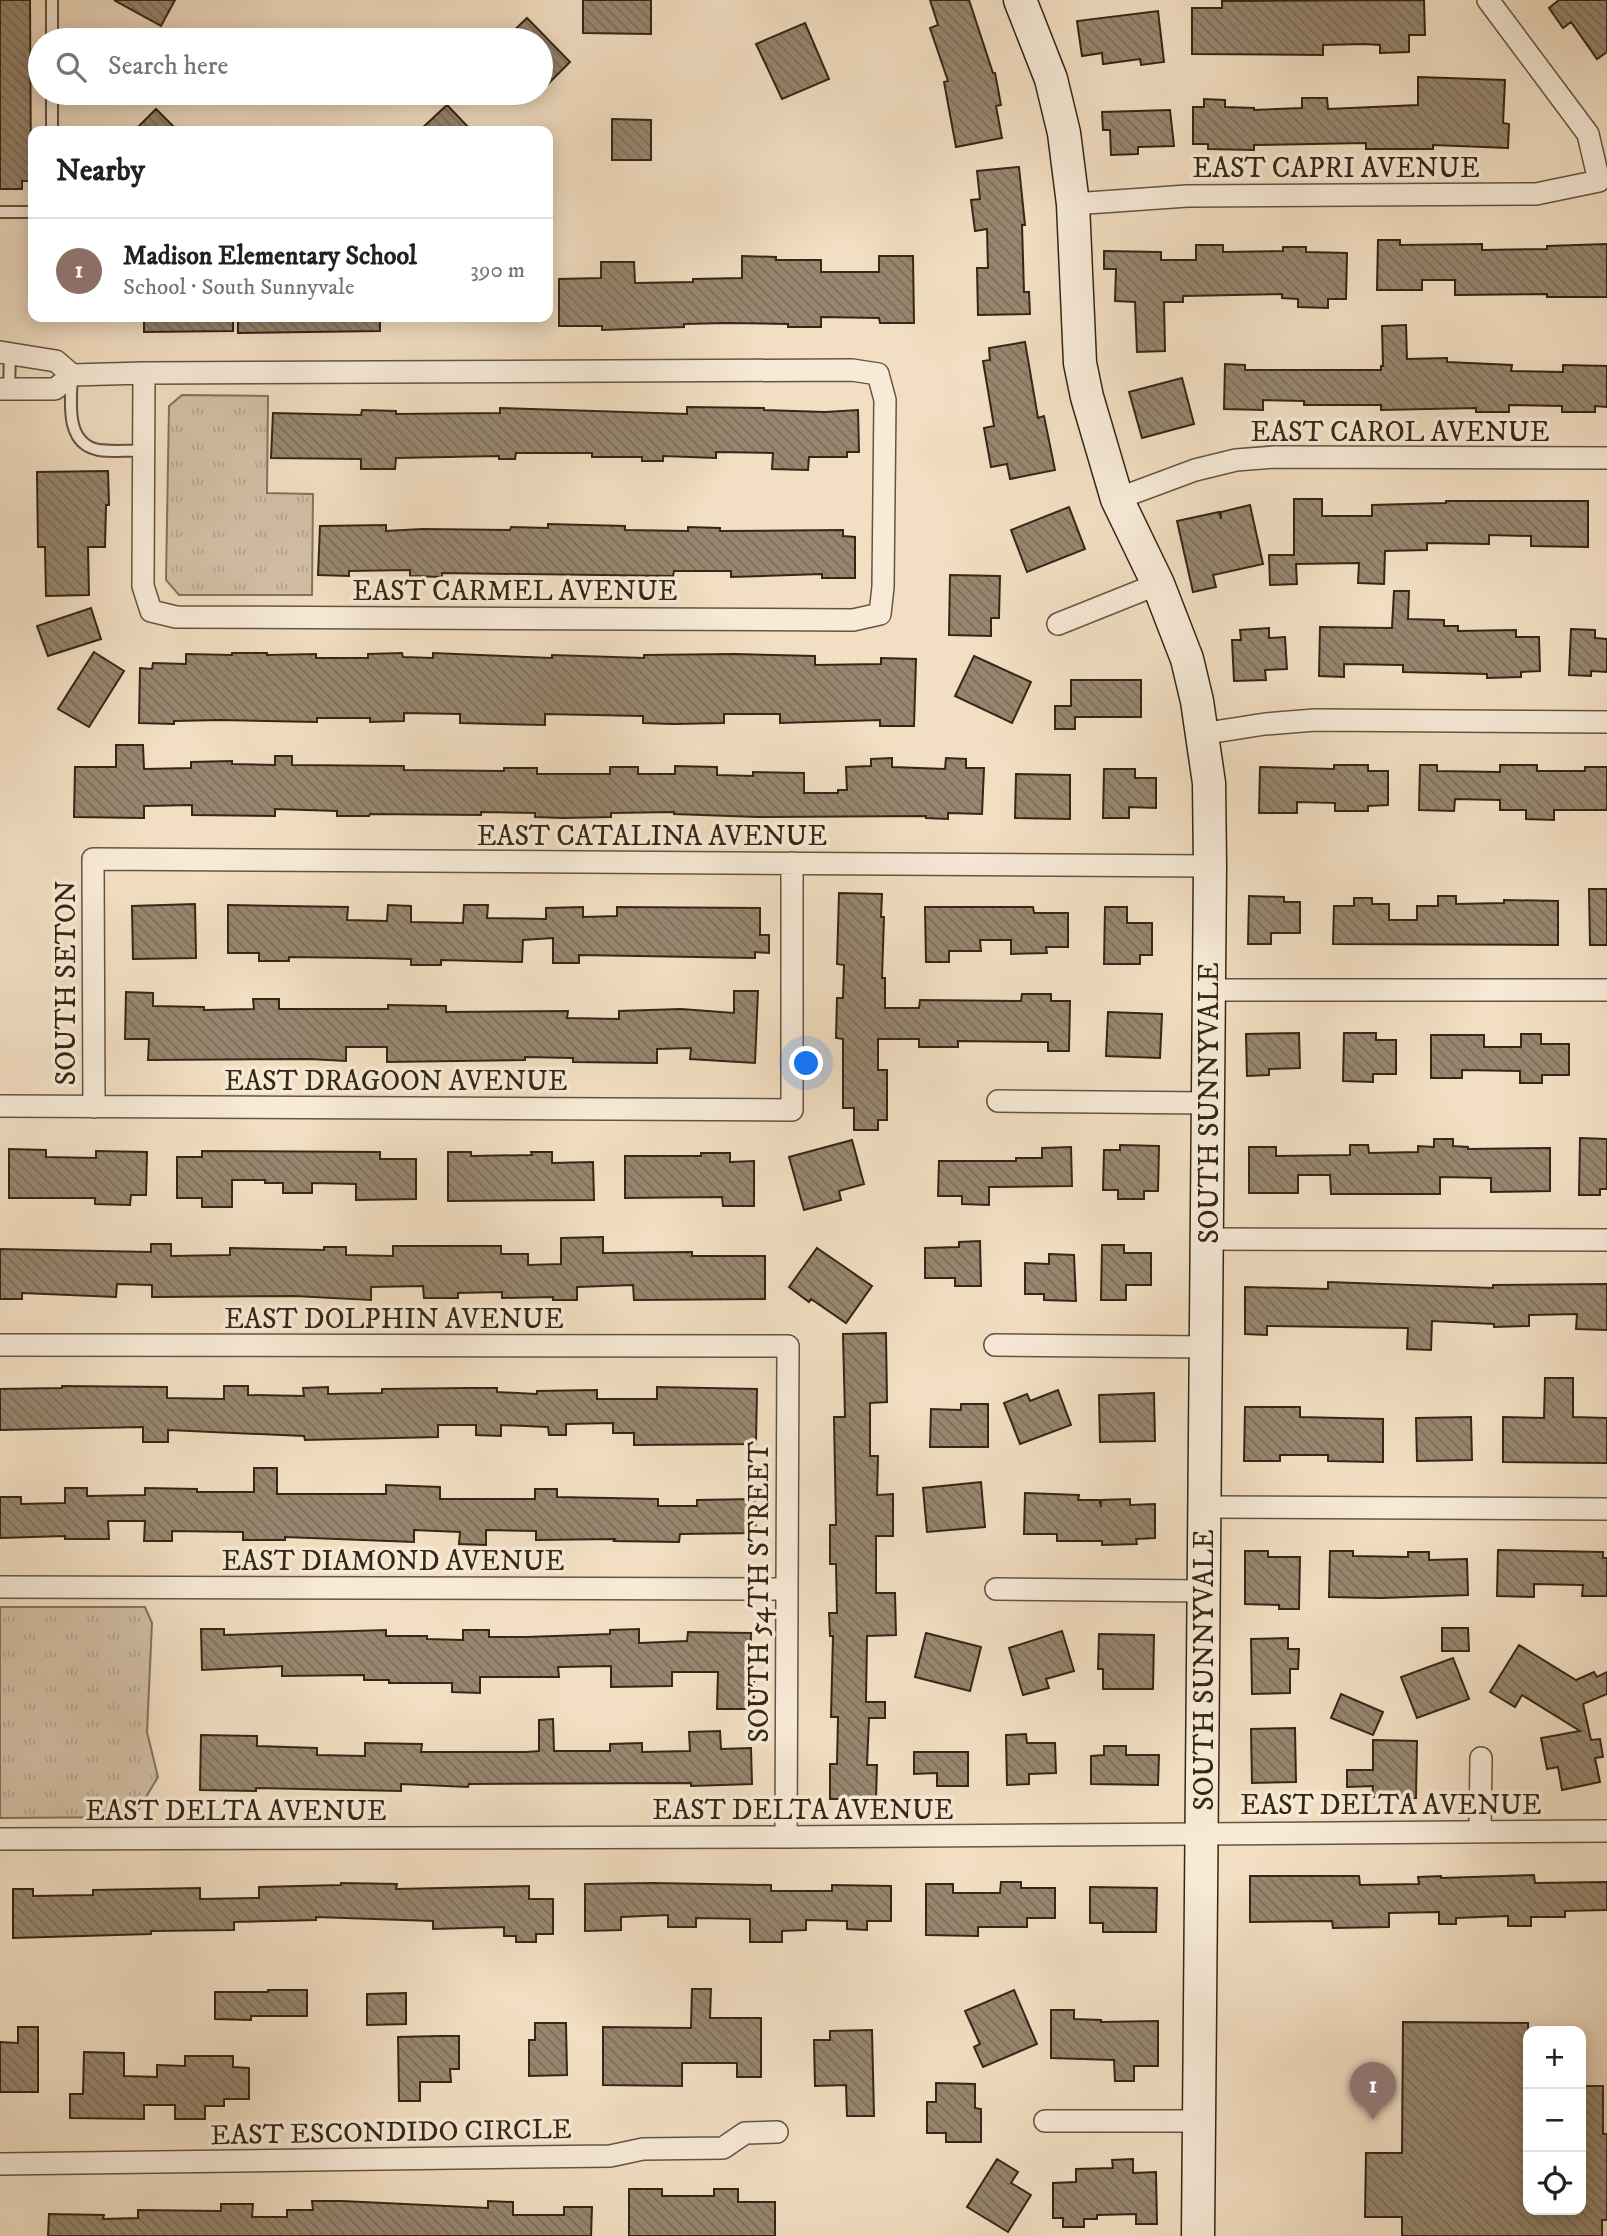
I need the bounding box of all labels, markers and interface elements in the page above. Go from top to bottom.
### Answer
search box [28,28,553,105]
icon: search [52,48,90,86]
text: Search here [108,50,228,83]
street label: EAST CAPRI AVENUE [1192,151,1480,186]
text: Nearby [56,153,145,190]
text: Madison Elementary School [123,240,417,273]
text: 1 [75,256,83,285]
text: 390 m [470,256,525,285]
text: School · South Sunnyvale [123,273,354,302]
street label: EAST CAROL AVENUE [1250,415,1550,450]
street label: EAST CARMEL AVENUE [352,574,678,609]
street label: EAST CATALINA AVENUE [477,819,827,854]
street label: SOUTH SETON [49,880,84,1085]
street label: SOUTH SUNNYVALE [1192,962,1227,1244]
your location [789,1046,823,1080]
street label: EAST DRAGOON AVENUE [224,1064,568,1099]
street label: EAST DOLPHIN AVENUE [224,1302,564,1337]
street label: SOUTH 54TH STREET [742,1441,777,1743]
street label: SOUTH SUNNYVALE [1187,1529,1222,1811]
street label: EAST DIAMOND AVENUE [221,1544,565,1579]
street label: EAST DELTA AVENUE [1240,1788,1542,1823]
street label: EAST DELTA AVENUE [652,1793,954,1828]
street label: EAST DELTA AVENUE [85,1794,387,1829]
map controls [1523,2026,1586,2215]
button: + [1523,2026,1586,2089]
pin: 1 [1350,2062,1396,2120]
button: − [1523,2089,1586,2152]
street label: EAST ESCONDIDO CIRCLE [210,2112,572,2153]
button: locate [1523,2152,1586,2215]

